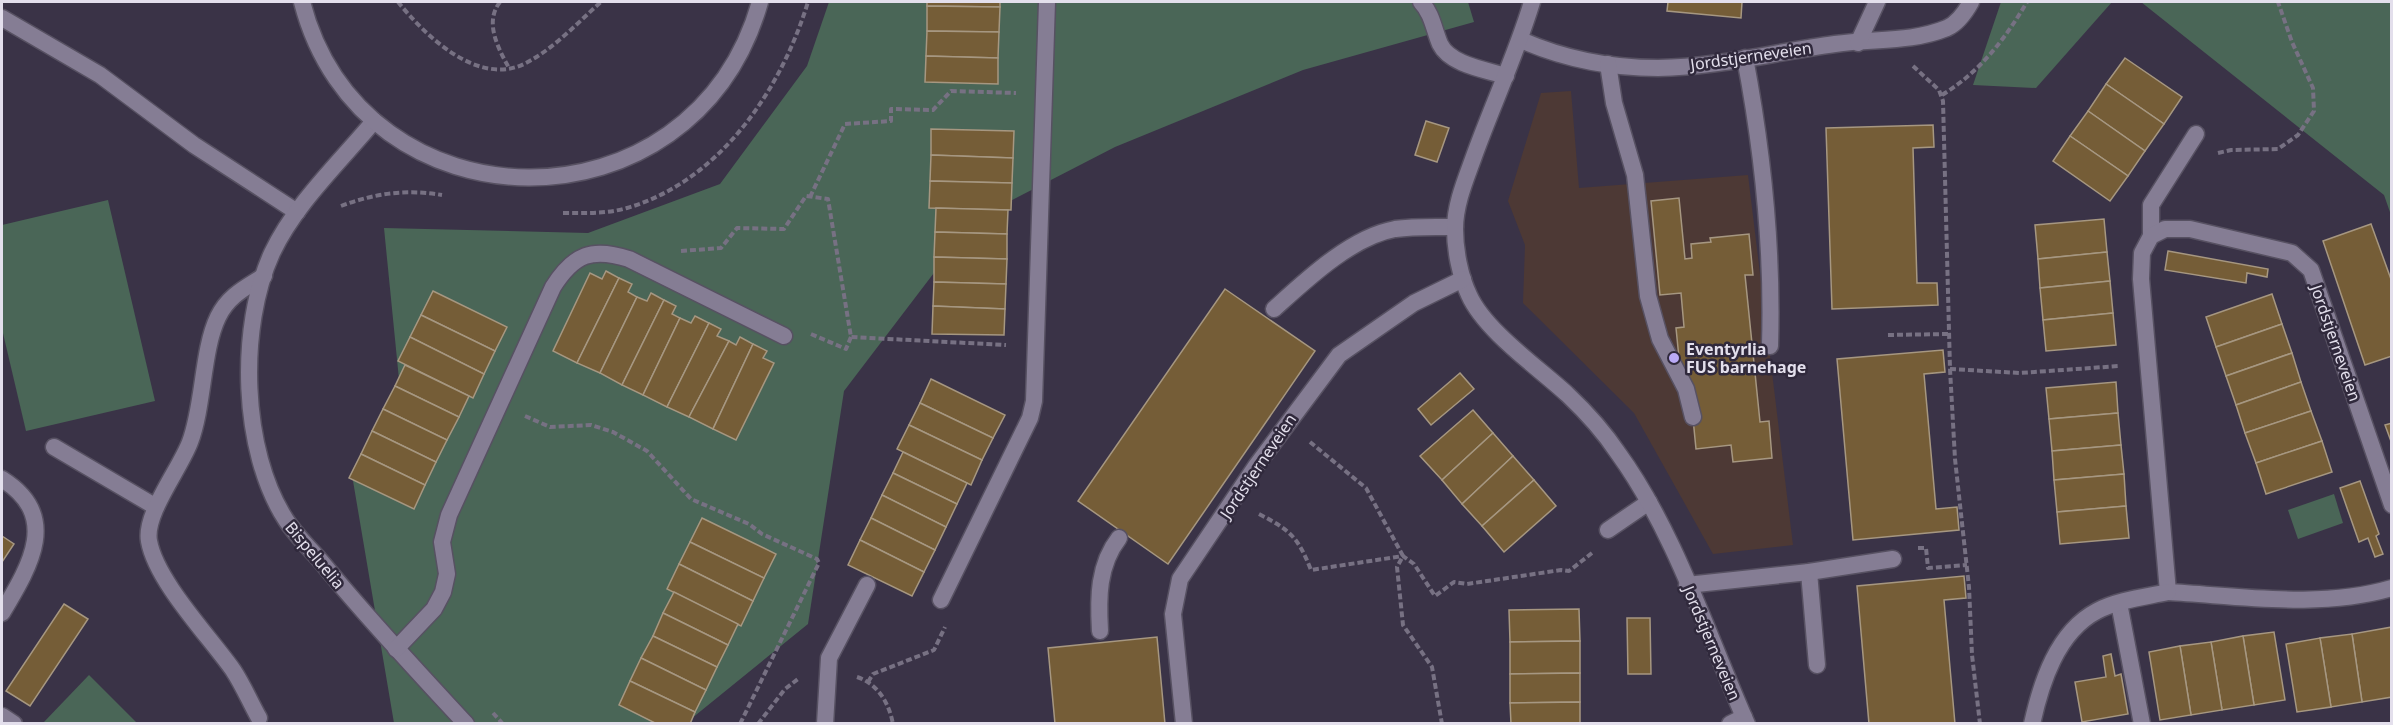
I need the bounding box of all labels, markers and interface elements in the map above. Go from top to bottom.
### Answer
street label: Jordstjerneveien [1687,37,1813,76]
street label: Jordstjerneveien [2305,280,2366,404]
place label: Eventyrlia FUS barnehage [1686,338,1806,378]
marker: Eventyrlia FUS barnehage [1667,351,1681,365]
street label: Jordstjerneveien [1214,409,1301,524]
street label: Bispeluelia [280,517,350,593]
street label: Jordstjerneveien [1677,581,1746,704]

